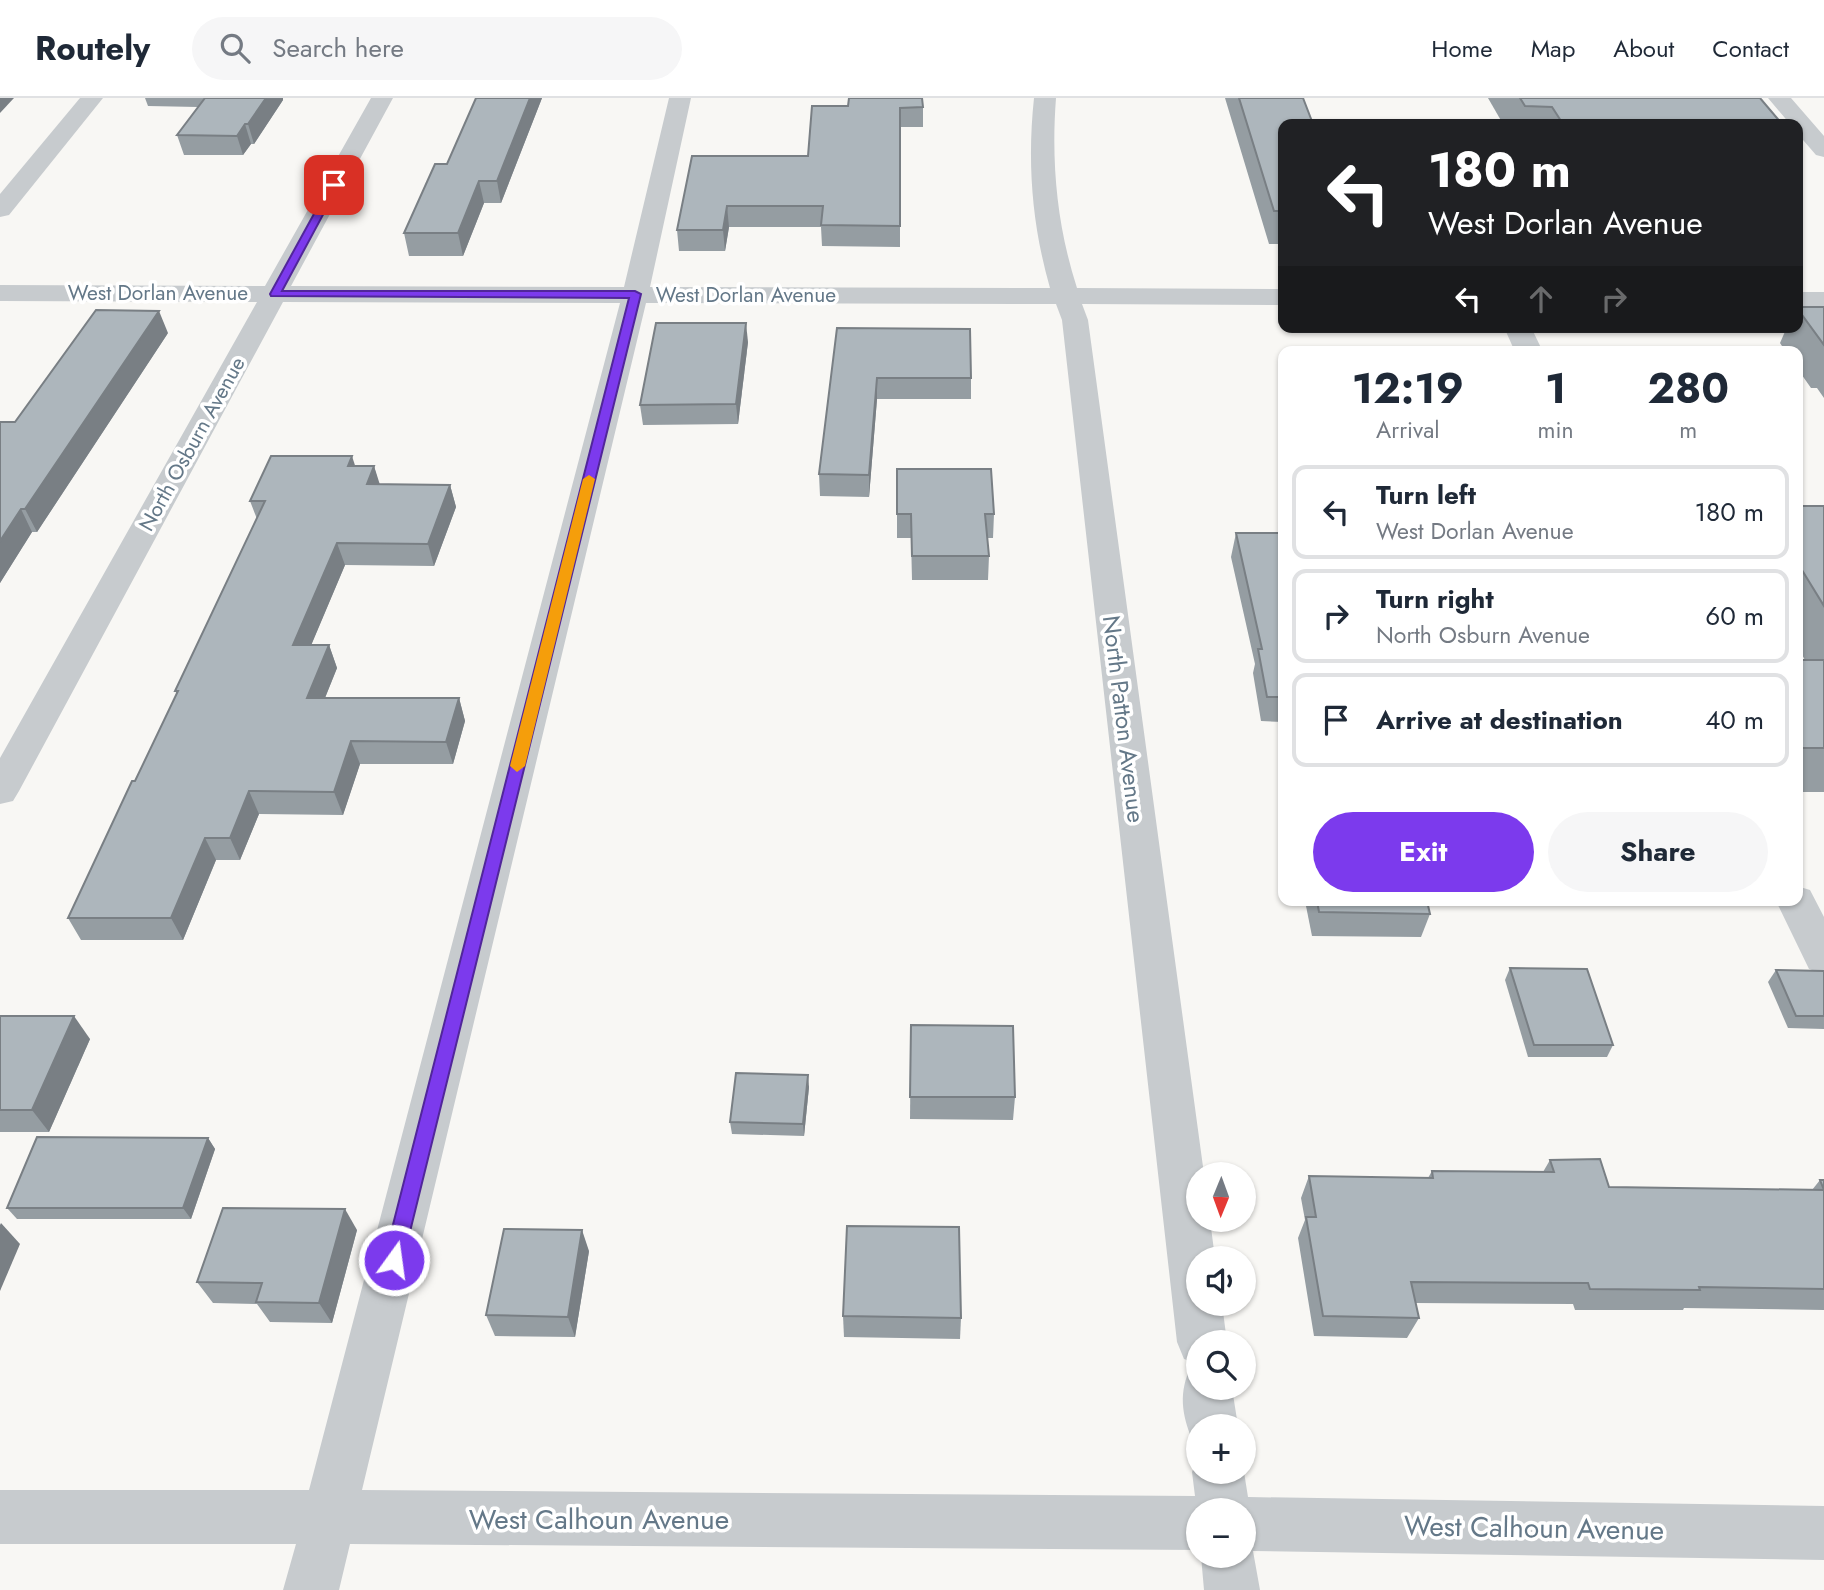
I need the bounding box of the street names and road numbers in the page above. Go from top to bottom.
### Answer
street label: West Dorlan Avenue [68,278,248,308]
street label: West Dorlan Avenue [656,280,836,310]
street label: North Osburn Avenue [132,351,253,537]
street label: North Patton Avenue [1094,613,1154,825]
street label: West Calhoun Avenue [469,1499,729,1540]
street label: West Calhoun Avenue [1403,1505,1665,1551]

